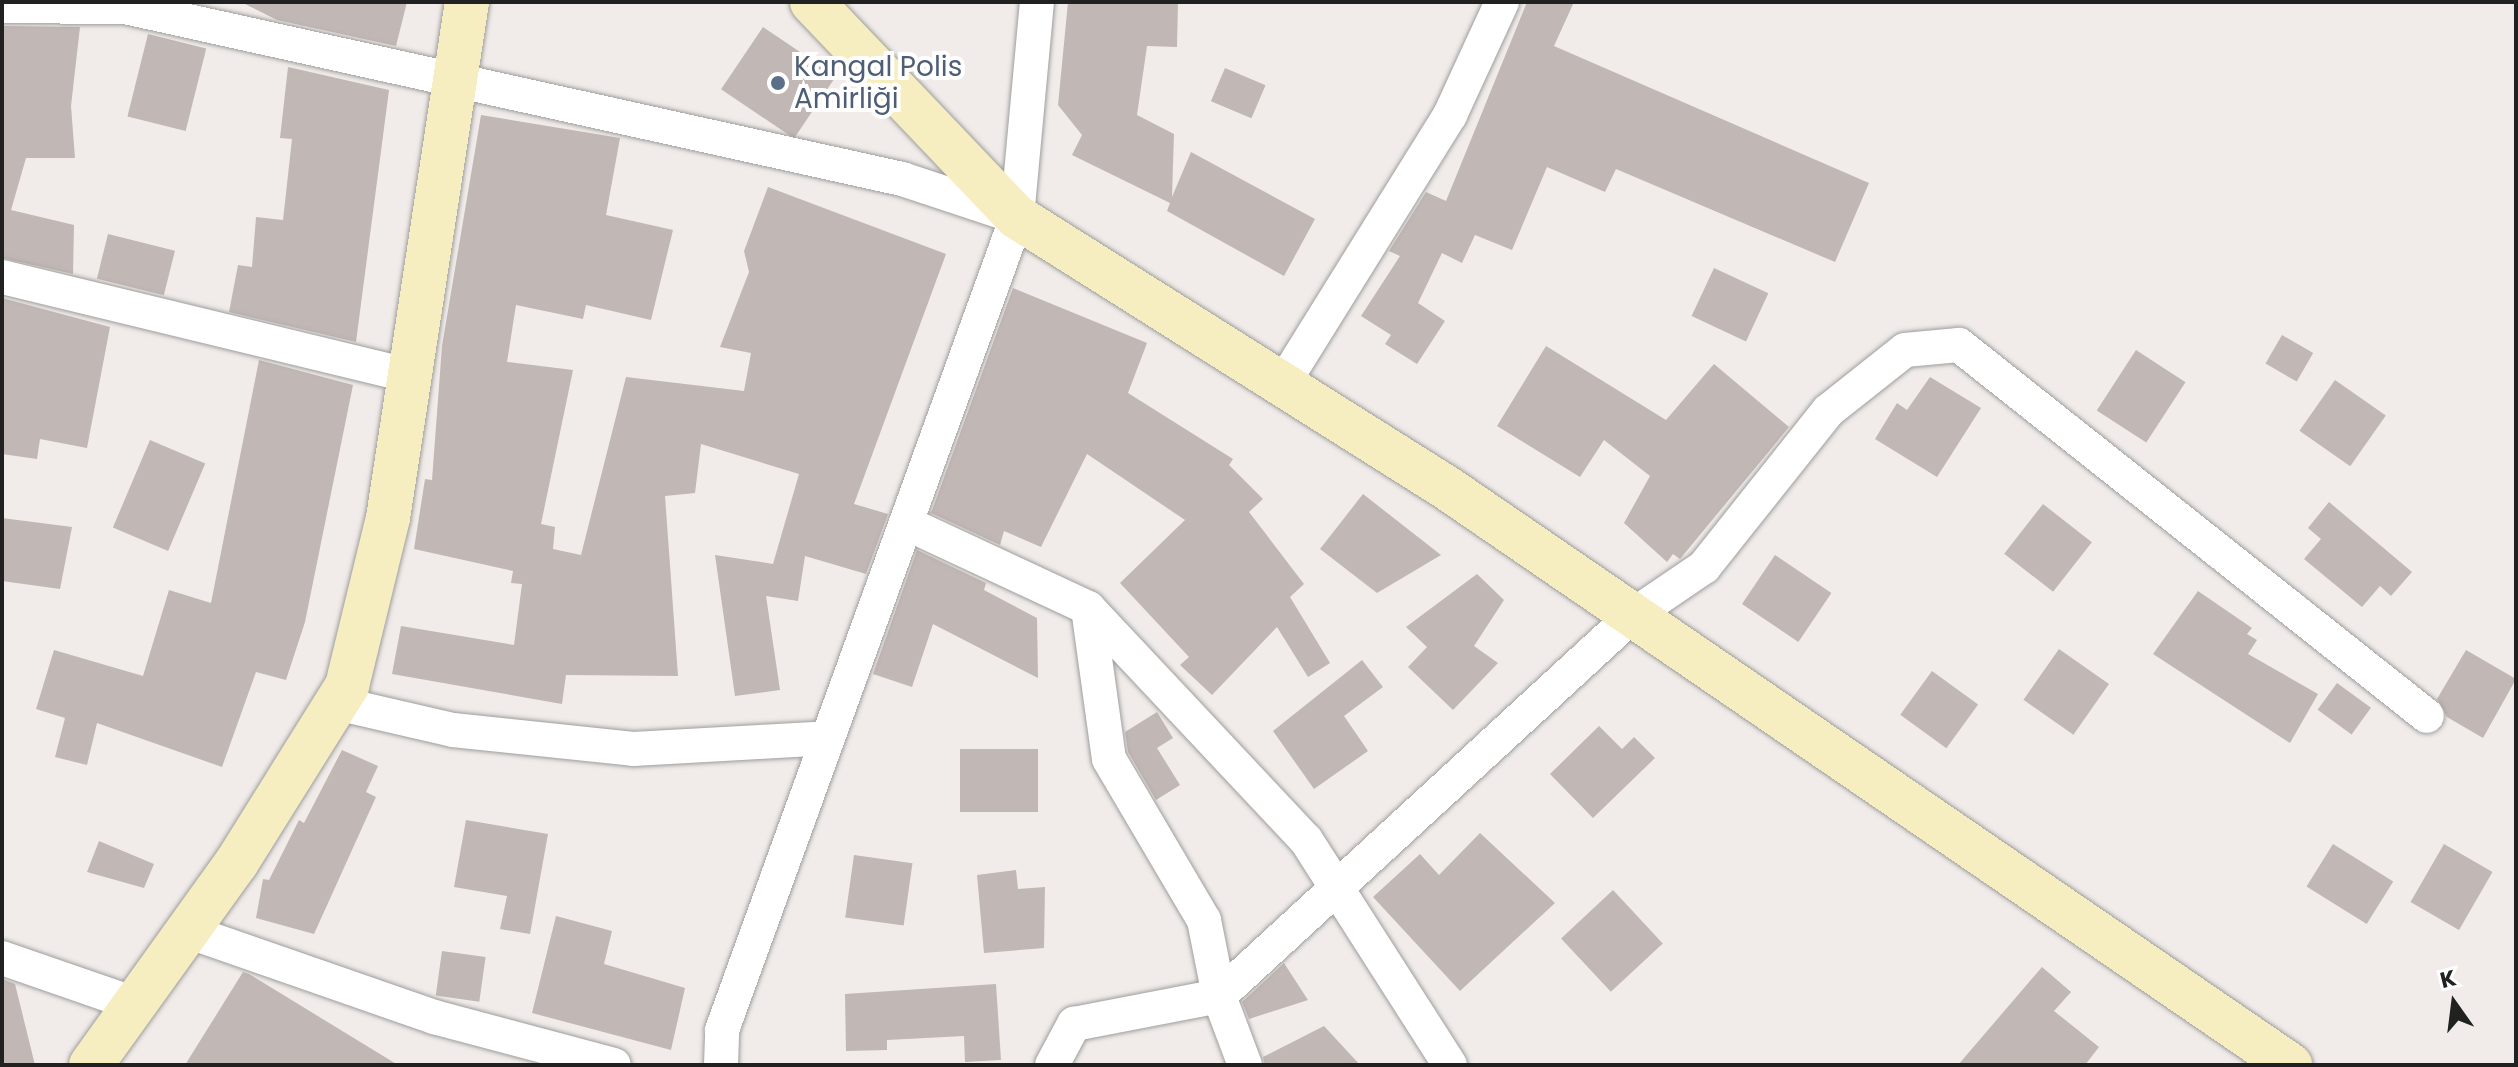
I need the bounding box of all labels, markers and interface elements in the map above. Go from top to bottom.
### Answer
place label: Kangal Polis Amirliği [794,50,962,116]
marker: Kangal Polis Amirliği [769,74,787,92]
text: K [2437,962,2459,996]
north arrow [2414,963,2494,1043]

